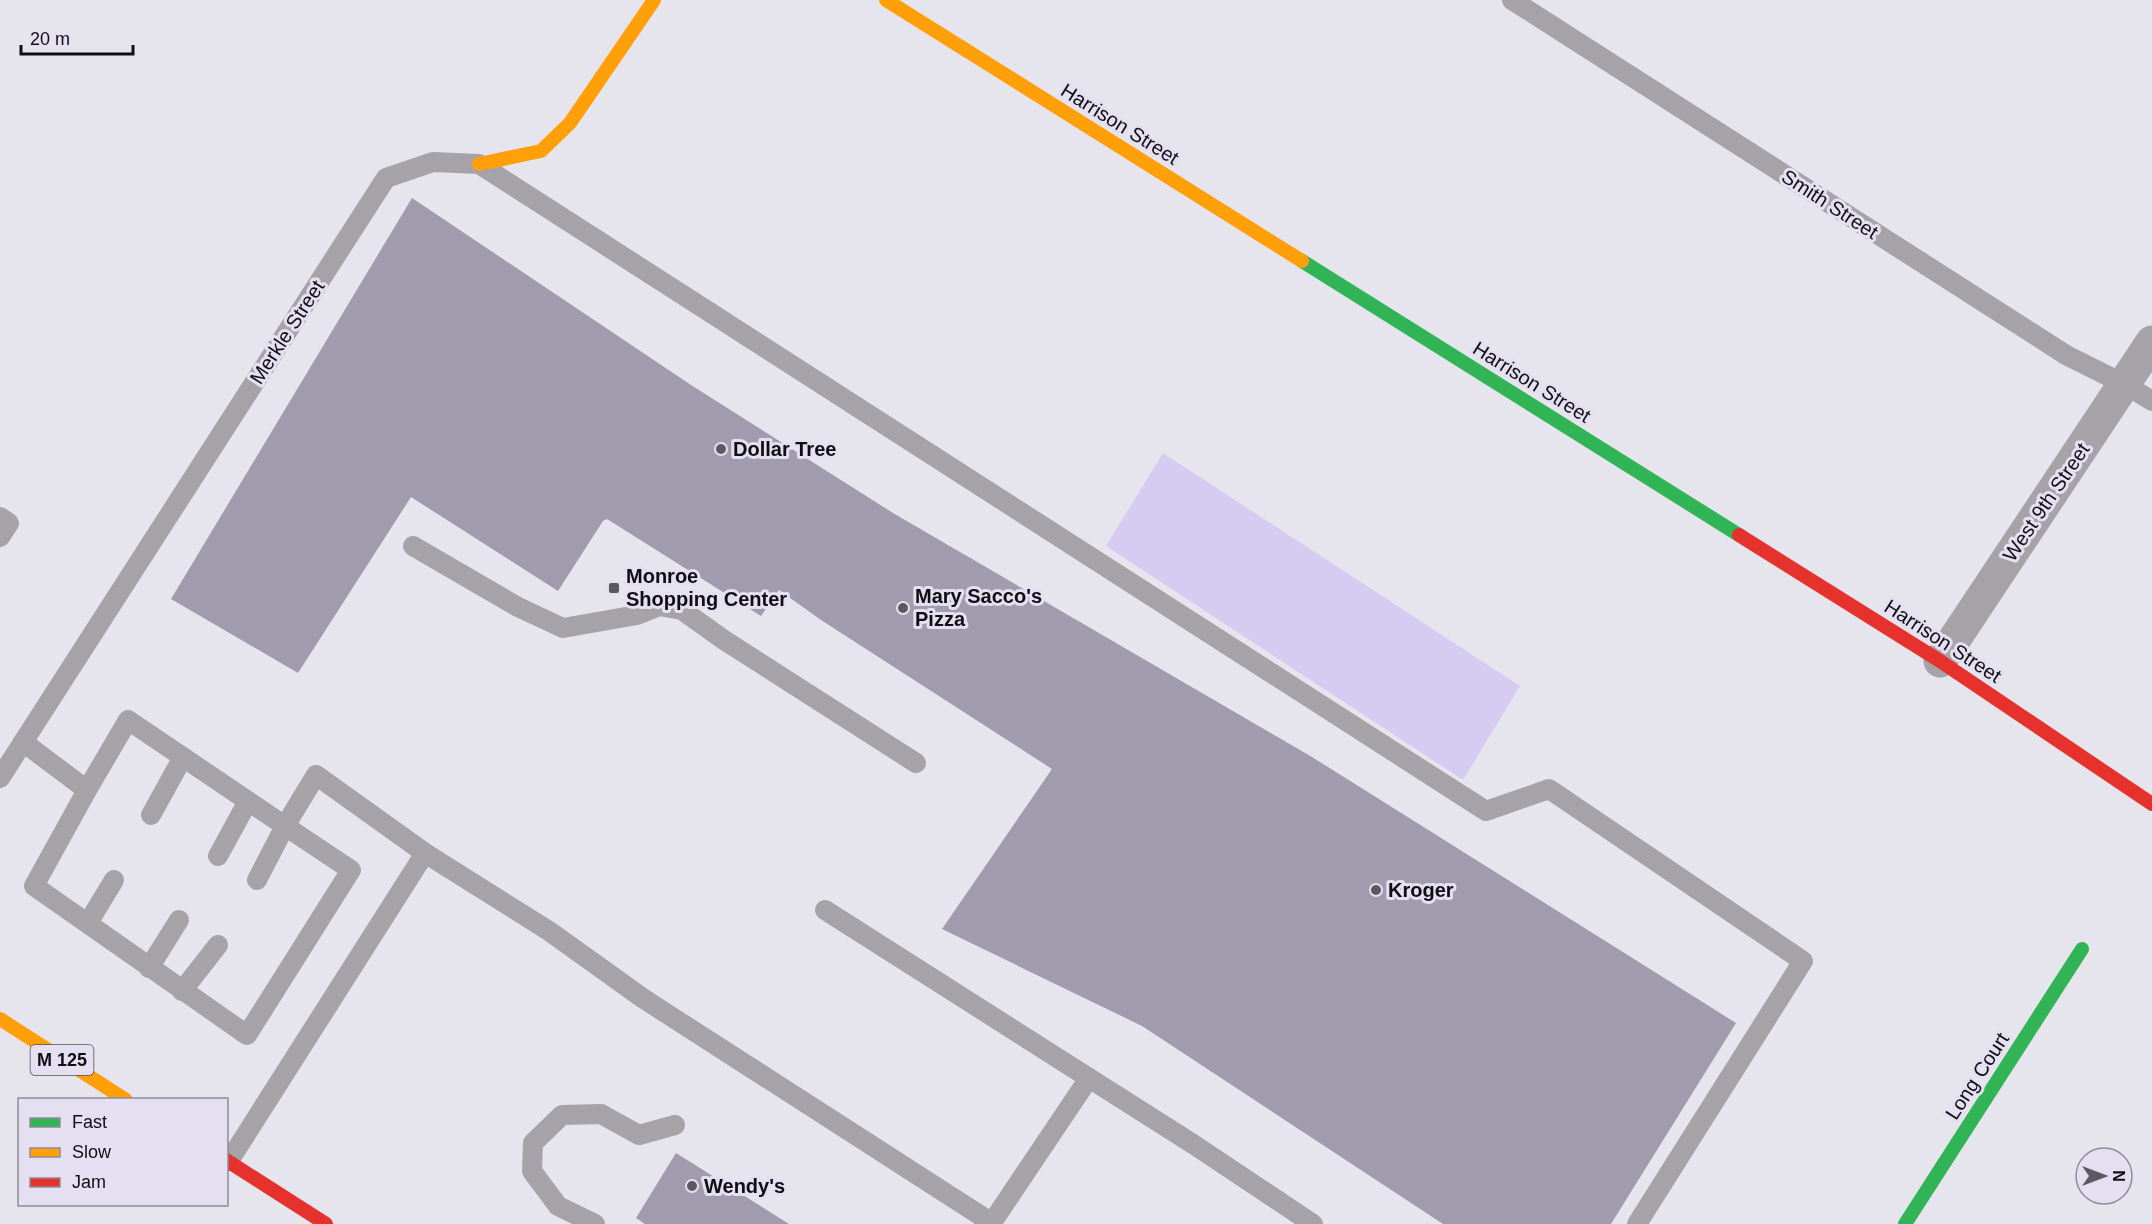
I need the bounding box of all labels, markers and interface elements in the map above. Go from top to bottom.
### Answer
scale bar [21,18,134,56]
text: 20 m [30,29,70,49]
street label: Harrison Street [1057,79,1183,169]
street label: Smith Street [1778,165,1883,243]
street label: Merkle Street [245,276,329,388]
street label: Harrison Street [1469,337,1595,427]
place label: Dollar Tree [733,438,836,460]
street label: West 9th Street [1998,439,2094,565]
marker: Dollar Tree [714,442,728,456]
place label: Monroe Shopping Center [626,565,787,610]
marker: Monroe Shopping Center [607,581,621,595]
place label: Mary Sacco's Pizza [915,585,1042,630]
street label: Harrison Street [1881,595,2006,687]
marker: Mary Sacco's Pizza [896,601,910,615]
place label: Kroger [1388,879,1454,901]
marker: Kroger [1369,883,1383,897]
street label: Long Court [1941,1028,2013,1123]
road number: M 125 [31,1045,94,1075]
legend [18,1098,228,1206]
text: Fast [72,1112,107,1132]
text: Slow [72,1142,112,1162]
north arrow [2074,1146,2134,1206]
text: N [2110,1170,2127,1182]
text: Jam [72,1172,106,1192]
place label: Wendy's [704,1175,785,1197]
marker: Wendy's [685,1179,699,1193]

